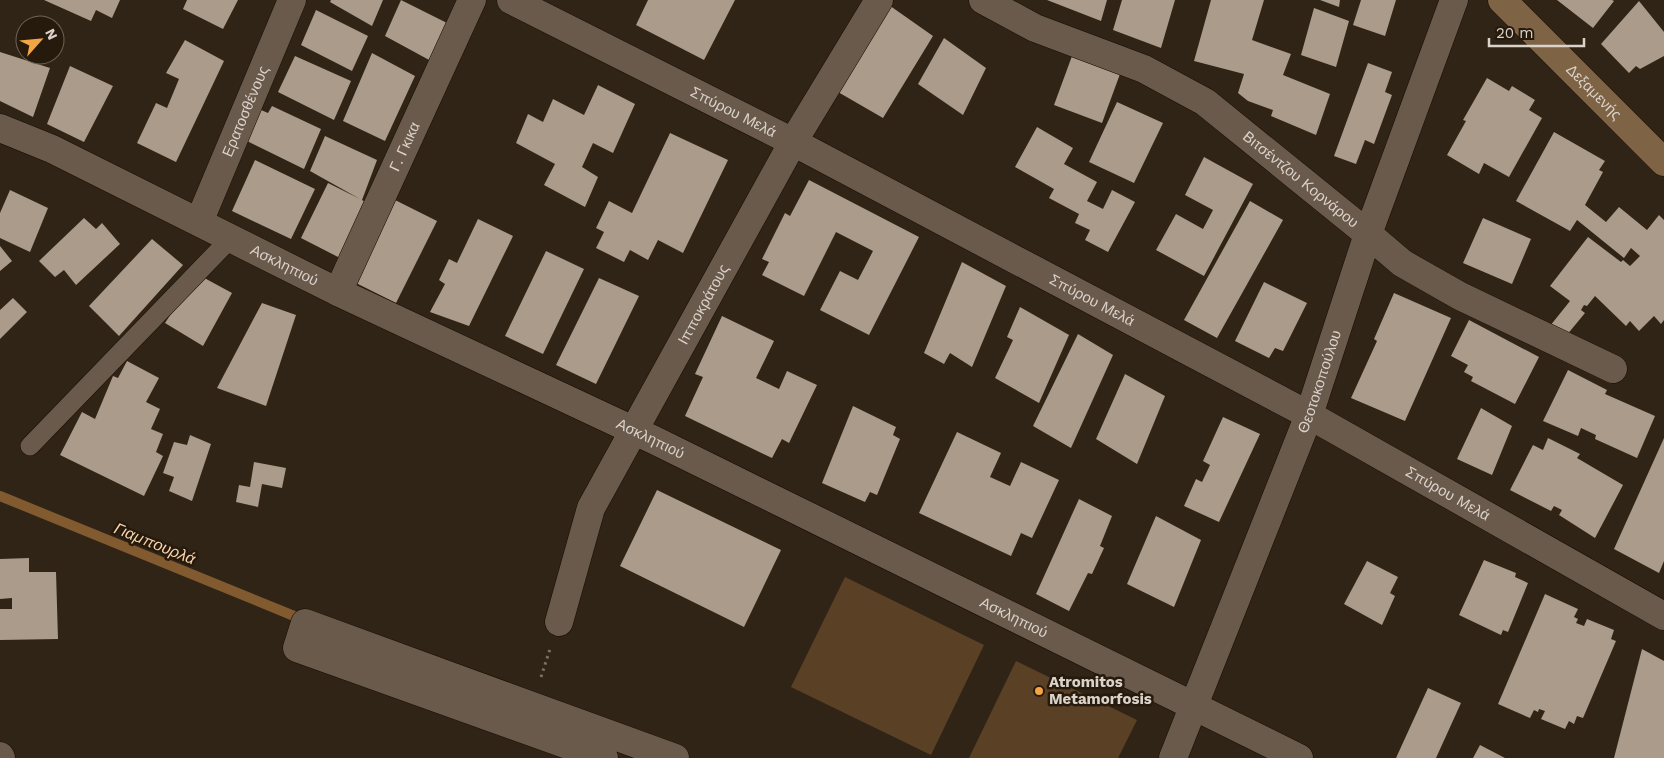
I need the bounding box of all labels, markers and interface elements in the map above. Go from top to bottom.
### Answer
north arrow [15,15,65,65]
scale bar [1489,15,1584,47]
text: 20 m [1496,24,1534,42]
text: N [42,26,61,42]
street label: Δεξαμενής [1563,61,1625,123]
street label: Ερατοσθένους [218,63,272,159]
street label: Σπύρου Μελά [687,83,780,141]
street label: Γ. Γκικα [386,119,424,174]
street label: Βιτσέντζου Κορνάρου [1239,127,1362,232]
street label: Ασκληπιού [248,241,321,290]
street label: Ιπποκράτους [674,261,733,348]
street label: Σπύρου Μελά [1046,270,1138,330]
street label: Θεοτοκοπούλου [1294,328,1345,436]
street label: Ασκληπιού [613,415,688,463]
street label: Σπύρου Μελά [1403,463,1493,525]
water label: Γιαμπουρλά [111,519,199,569]
street label: Ασκληπιού [977,593,1051,642]
place label: Atromitos Metamorfosis [1049,673,1152,708]
marker: Atromitos Metamorfosis [1033,685,1045,697]

